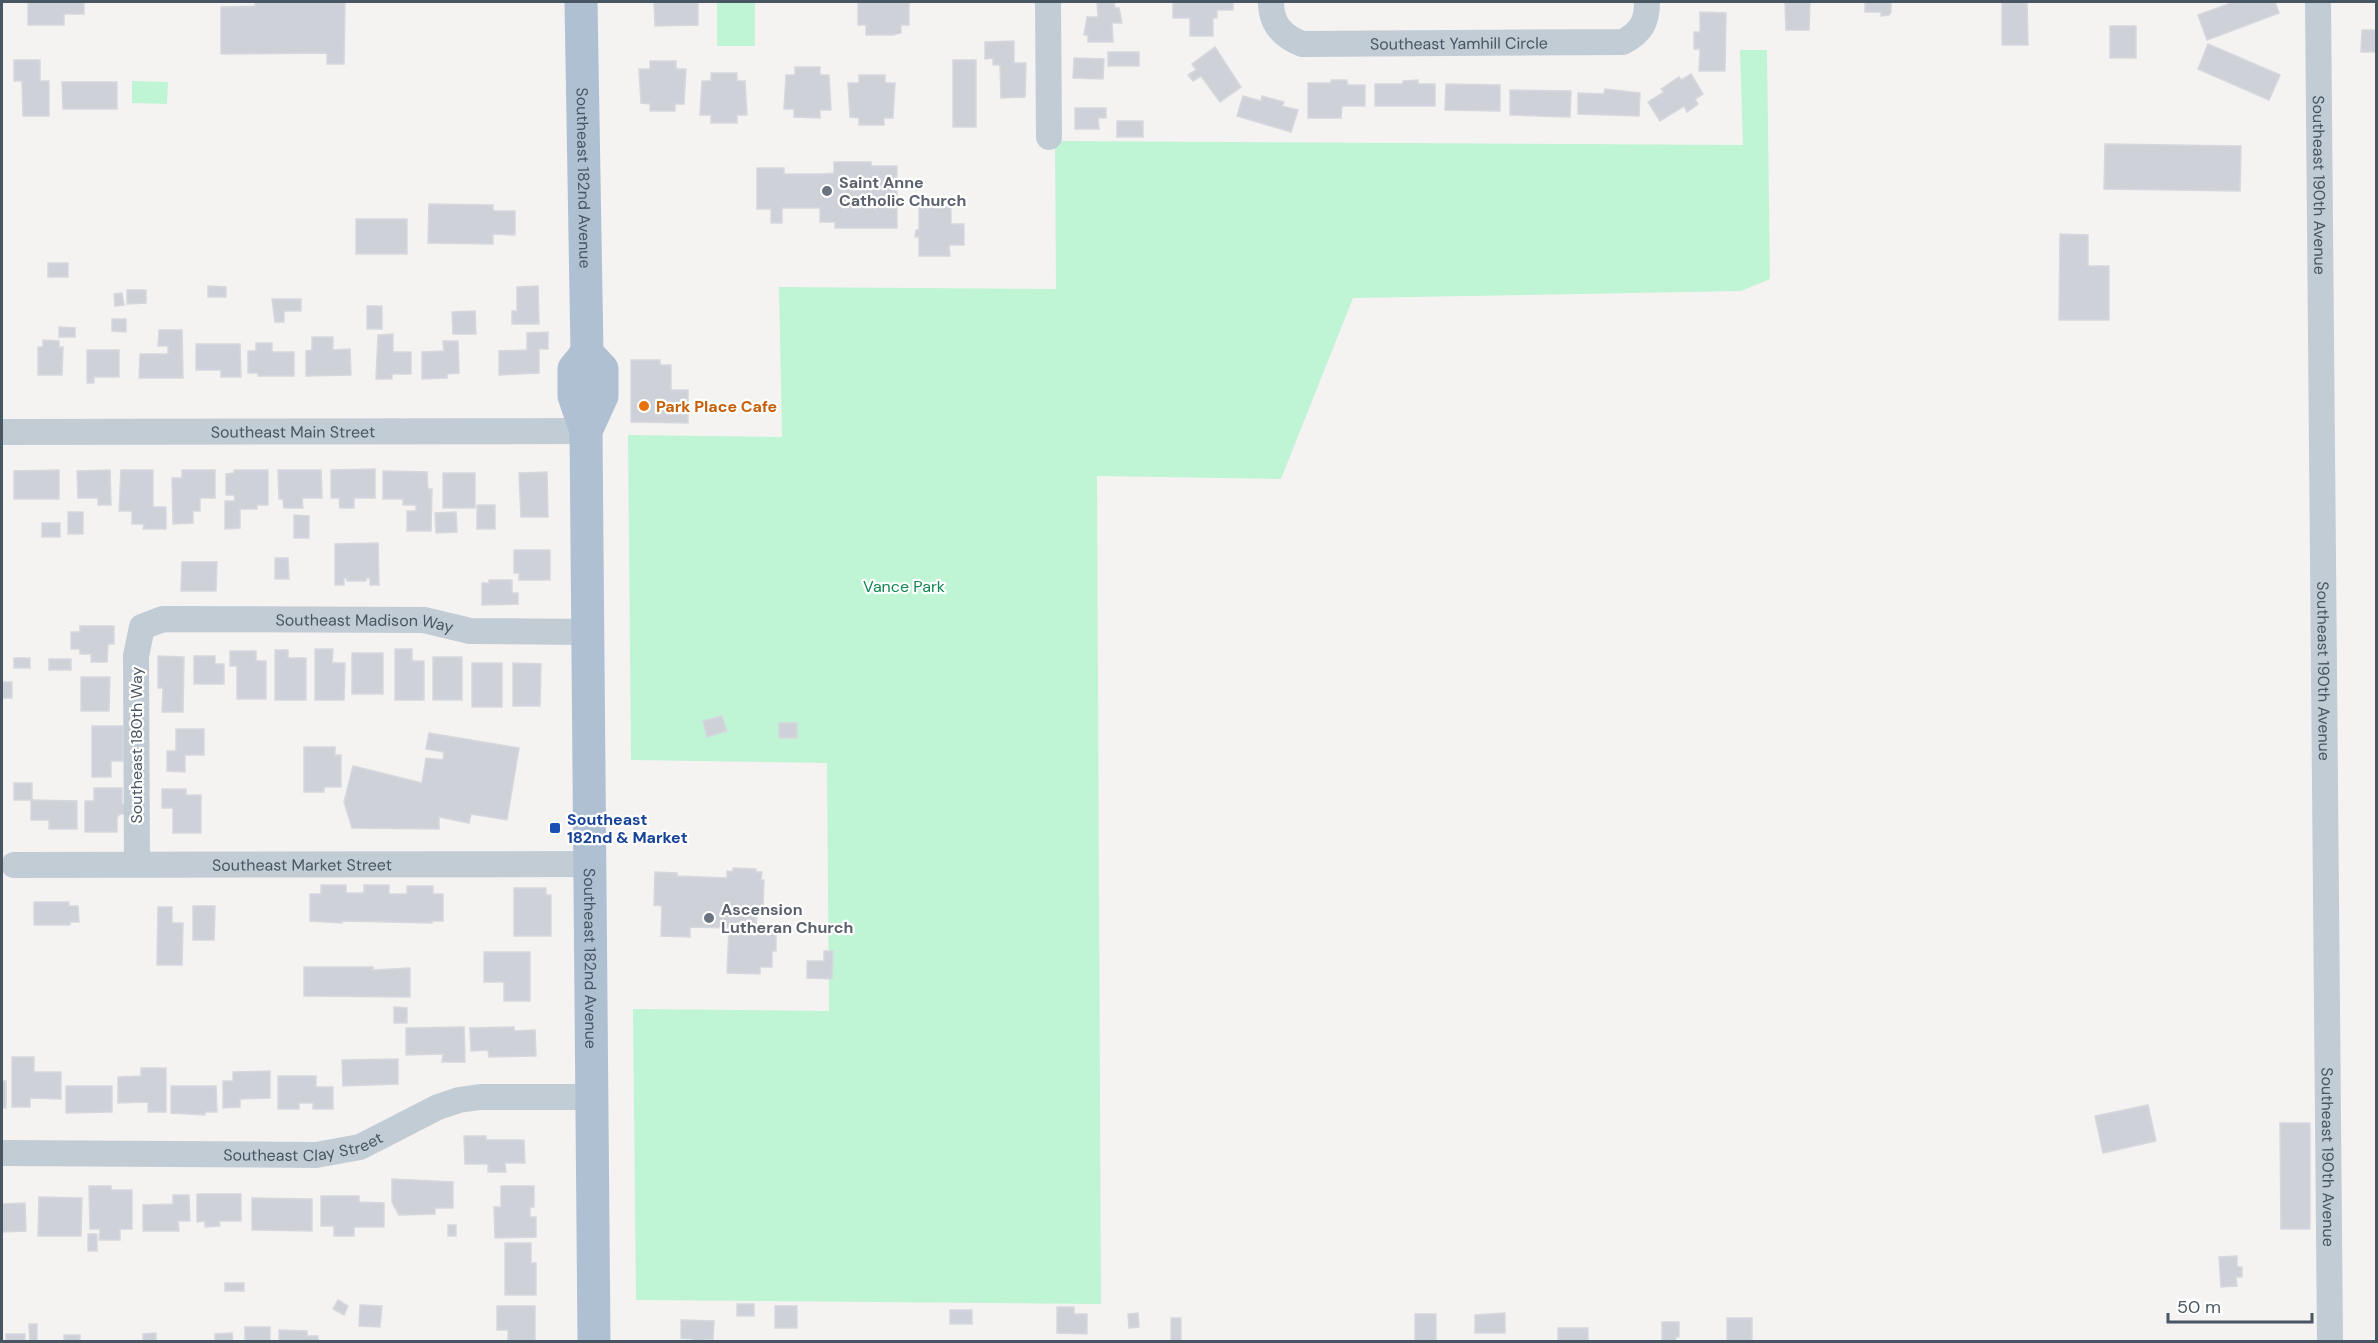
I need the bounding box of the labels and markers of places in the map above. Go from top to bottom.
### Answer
place label: Saint Anne Catholic Church [839,172,966,211]
marker: Saint Anne Catholic Church [820,184,834,198]
place label: Park Place Cafe [656,396,777,417]
marker: Park Place Cafe [637,399,651,413]
place label: Southeast 182nd & Market [567,809,688,848]
marker: Southeast 182nd & Market [548,821,562,835]
place label: Ascension Lutheran Church [721,899,853,938]
marker: Ascension Lutheran Church [702,911,716,925]

